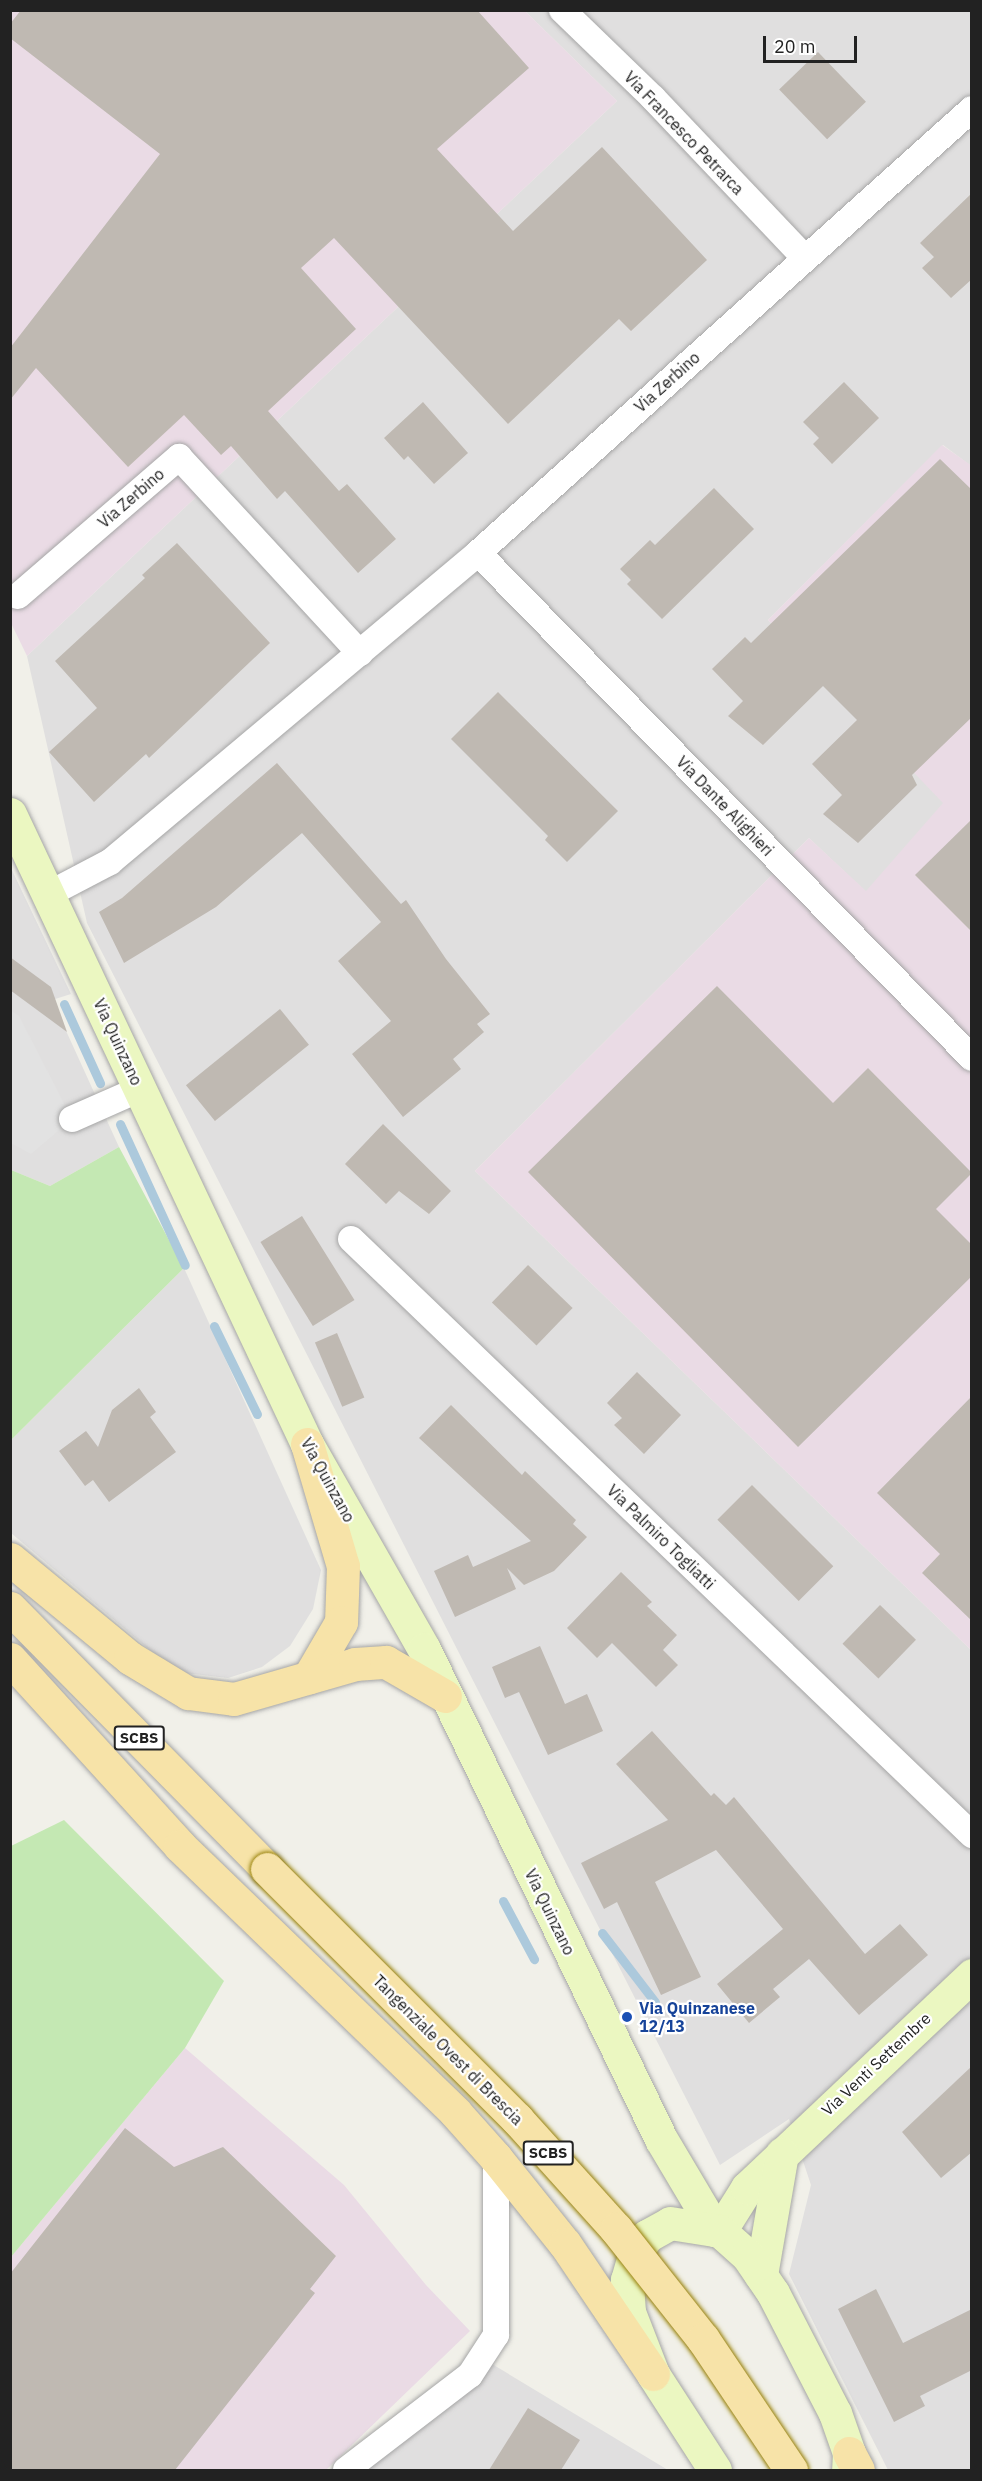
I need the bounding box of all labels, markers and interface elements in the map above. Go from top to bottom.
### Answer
scale bar [766,24,860,62]
text: 20 m [774,35,816,58]
street label: Via Francesco Petrarca [620,67,748,199]
street label: Via Zerbino [630,348,704,416]
street label: Via Zerbino [94,464,168,532]
street label: Via Dante Alighieri [672,752,778,860]
street label: Via Quinzano [90,996,146,1088]
street label: Via Quinzano [297,1434,359,1526]
street label: Via Palmiro Togliatti [603,1481,719,1593]
road number: SCBS [114,1726,164,1750]
street label: Via Quinzano [521,1866,579,1958]
street label: Tangenziale Ovest di Brescia [369,1971,527,2129]
place label: Via Quinzanese 12/13 [639,1998,755,2036]
street label: Via Venti Settembre [817,2008,935,2120]
marker: Via Quinzanese 12/13 [620,2010,634,2024]
road number: SCBS [522,2141,574,2165]

